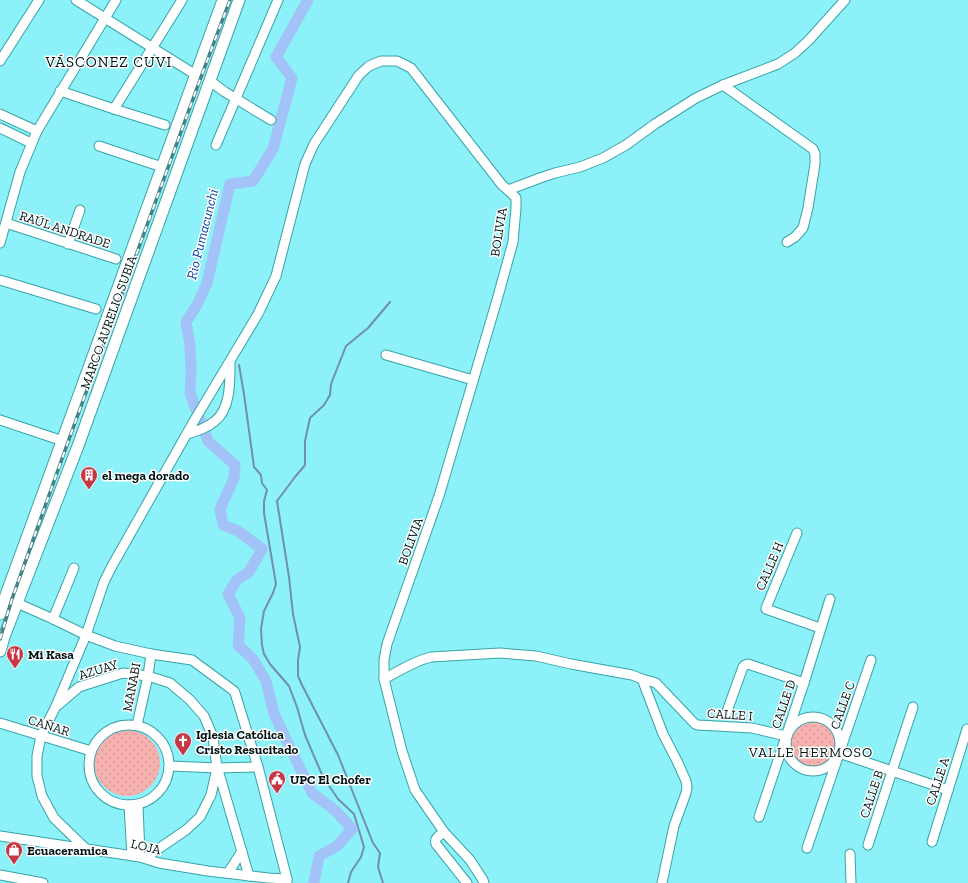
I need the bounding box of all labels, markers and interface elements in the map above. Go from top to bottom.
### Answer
district label: VÁSCONEZ CUVI [45,53,172,71]
water label: Rio Pumacunchi [183,187,222,281]
street label: BOLIVIA [487,206,510,258]
street label: RAÚL ANDRADE [18,208,113,251]
street label: MARCO AURELIO SUBIA [77,253,140,391]
building icon: el mega dorado [79,465,99,490]
place label: el mega dorado [102,468,189,483]
street label: BOLIVIA [395,515,426,567]
street label: CALLE H [753,539,786,593]
restaurant icon: Mi Kasa [5,644,25,669]
place label: Mi Kasa [28,647,74,662]
street label: AZUAY [77,656,120,683]
street label: MANABI [119,661,144,713]
street label: CALLE D [768,678,799,731]
street label: CALLE C [827,679,858,731]
street label: CALLE I [707,705,753,724]
street label: CAÑAR [26,712,71,739]
place label: Iglesia Católica Cristo Resucitado [196,727,299,757]
church icon: Iglesia Católica Cristo Resucitado [173,731,193,756]
district label: VALLE HERMOSO [748,744,873,761]
street label: CALLE A [923,755,952,807]
street label: CALLE B [857,768,886,820]
public building icon: UPC El Chofer [267,769,287,794]
place label: UPC El Chofer [290,772,371,787]
street label: LOJA [129,836,163,857]
shop icon: Ecuaceramica [4,840,24,865]
place label: Ecuaceramica [27,843,108,858]

